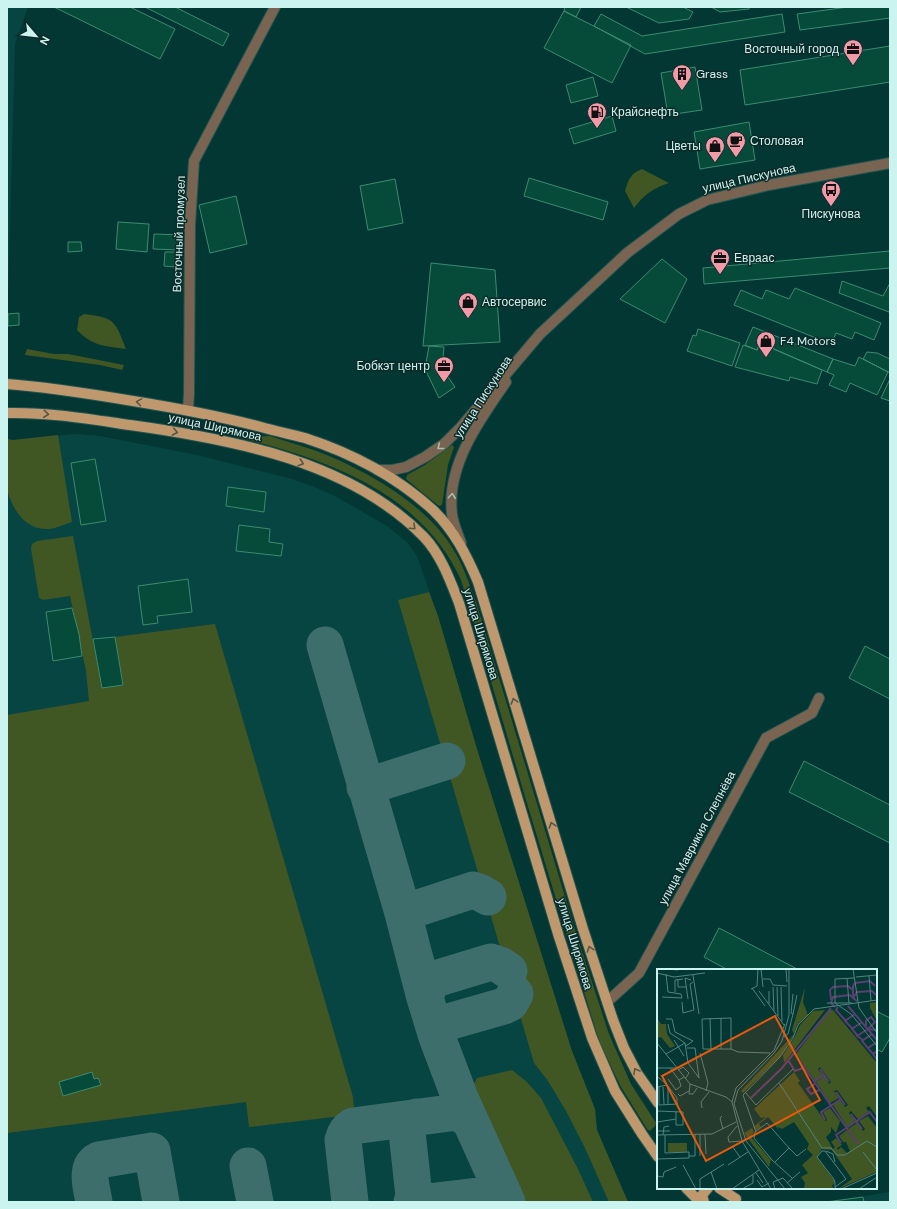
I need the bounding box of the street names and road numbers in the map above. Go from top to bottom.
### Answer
street label: улица Пискунова [701,159,797,196]
street label: Восточный промузел [169,175,189,293]
street label: улица Пискунова [450,352,516,441]
street label: улица Ширямова [167,409,263,445]
street label: улица Ширямова [459,586,503,682]
street label: улица Маврикия Слепнёва [655,768,739,908]
street label: улица Ширямова [553,896,597,992]

